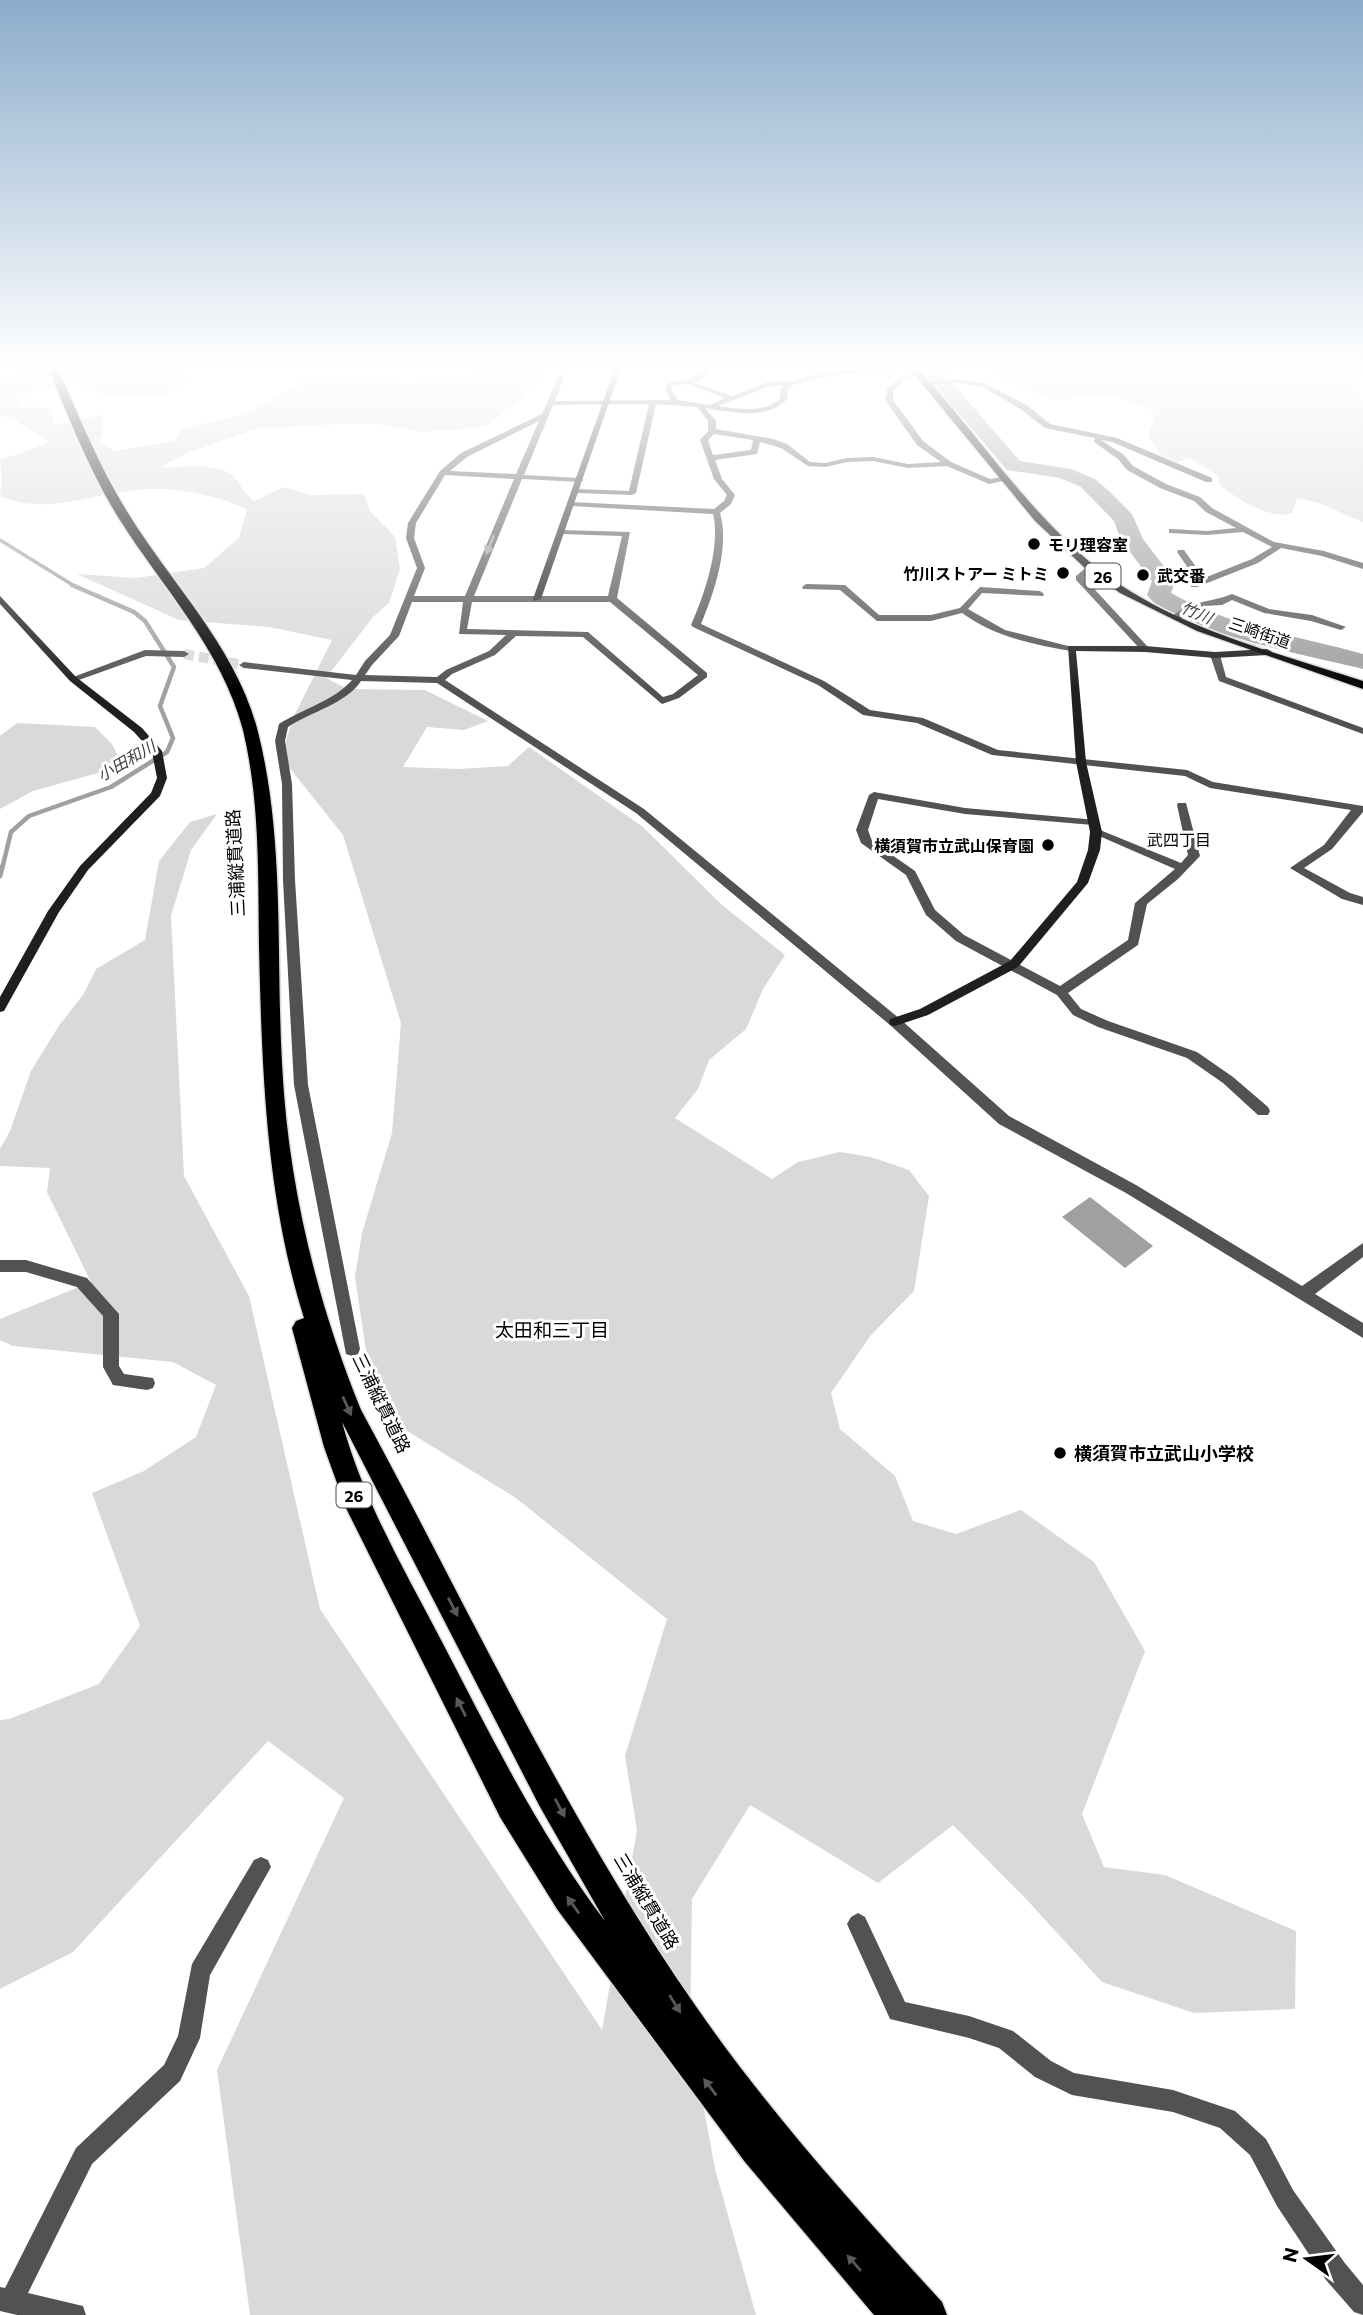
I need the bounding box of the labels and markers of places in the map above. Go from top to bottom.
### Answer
place label: モリ理容室 [1048,535,1128,554]
marker: モリ理容室 [1026,536,1042,552]
place label: 竹川ストアー ミトミ [903,564,1049,583]
marker: 竹川ストアー ミトミ [1055,565,1071,581]
place label: 武交番 [1157,566,1205,585]
marker: 武交番 [1135,567,1151,583]
place label: 横須賀市立武山保育園 [874,836,1034,855]
marker: 横須賀市立武山保育園 [1040,837,1056,853]
place label: 横須賀市立武山小学校 [1074,1442,1254,1464]
marker: 横須賀市立武山小学校 [1052,1445,1068,1461]

